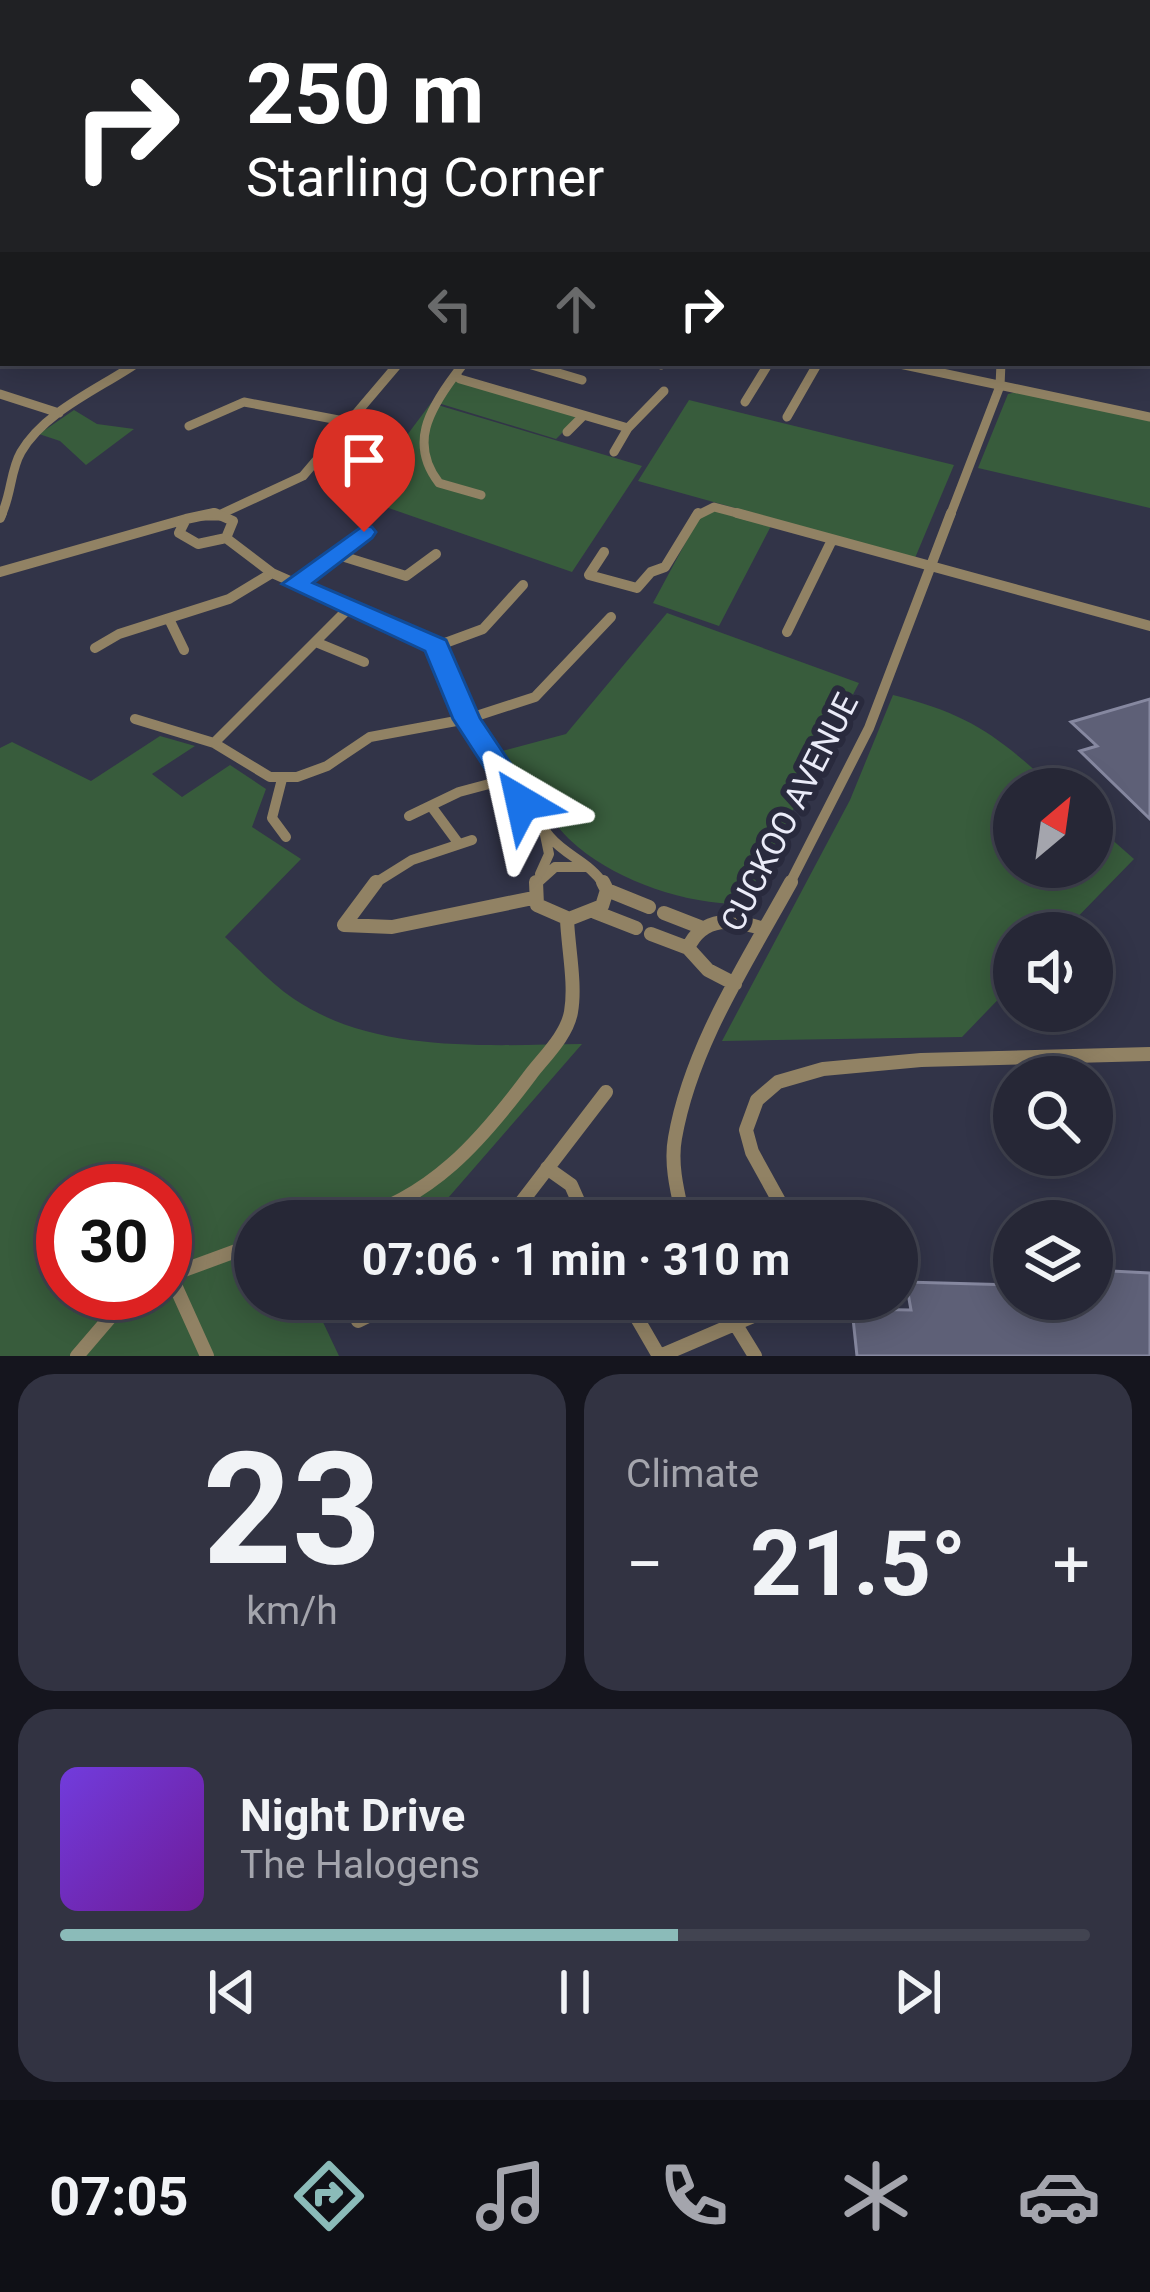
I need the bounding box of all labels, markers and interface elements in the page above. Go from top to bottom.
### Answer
text: 250 m [246,45,484,144]
icon: right [48,48,204,204]
text: Starling Corner [246,146,604,209]
icon: left [417,276,483,342]
icon: ahead [543,276,609,342]
icon: right [669,276,735,342]
pin [313,409,415,532]
icon: arrive [331,427,397,493]
street label: CUCKOO AVENUE [713,687,866,938]
position arrow [459,740,585,866]
north arrow [993,768,1113,888]
map controls [993,768,1113,1320]
button: sound [993,912,1113,1032]
button: search [993,1056,1113,1176]
speed limit sign: 30 [36,1164,192,1320]
button: layers [993,1200,1113,1320]
text: 07:06 · 1 min · 310 m [362,1233,790,1286]
text: 23 [202,1418,382,1601]
text: Climate [626,1451,759,1497]
text: 21.5° [750,1512,966,1617]
text: − [626,1526,664,1603]
text: + [1053,1526,1090,1603]
text: km/h [246,1588,338,1634]
text: Night Drive [240,1789,465,1842]
text: The Halogens [240,1842,480,1888]
icon: previous [199,1959,265,2025]
icon: pause [542,1959,608,2025]
icon: next [885,1959,951,2025]
icon: directions [287,2154,371,2238]
icon: music [469,2154,553,2238]
icon: phone [652,2154,736,2238]
icon: climate [834,2154,918,2238]
icon: car [1017,2154,1101,2238]
text: 07:05 [49,2165,188,2228]

